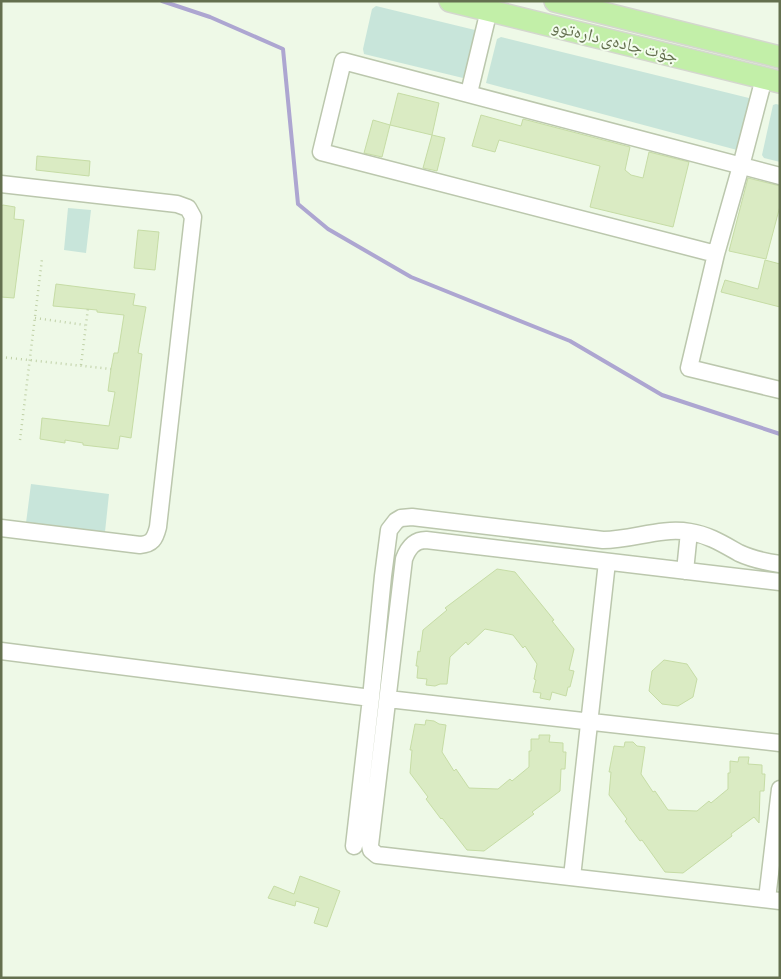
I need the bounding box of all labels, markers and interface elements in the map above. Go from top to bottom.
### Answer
street label: جۆت جادەی دارەتوو [549,15,681,67]

